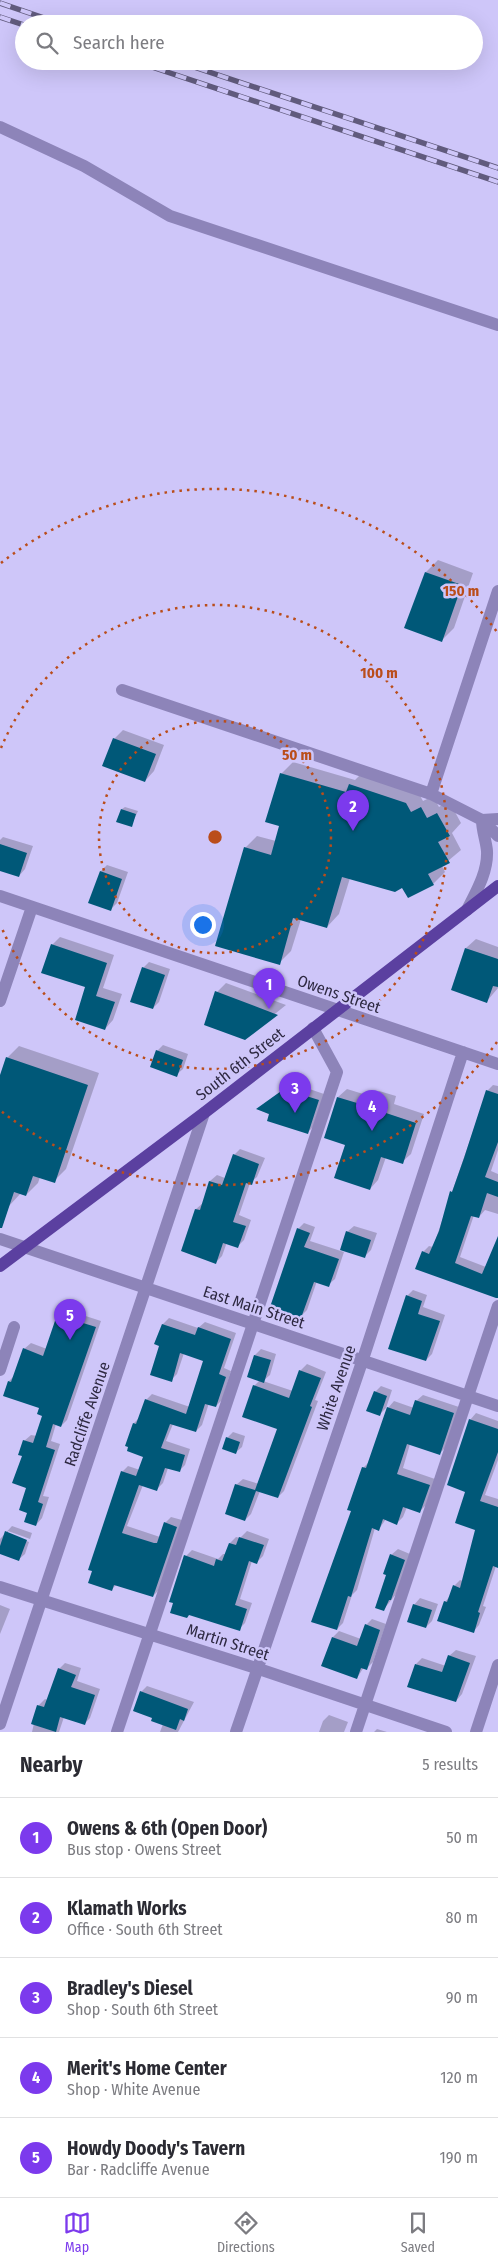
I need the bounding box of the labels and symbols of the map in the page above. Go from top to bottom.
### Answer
text: 150 m [443,582,479,600]
text: 100 m [360,664,398,682]
text: 50 m [282,746,312,764]
pin: 2 [337,790,369,831]
centre of rings [206,828,224,846]
your location [190,912,216,938]
pin: 1 [253,968,285,1009]
street label: Owens Street [295,971,384,1017]
street label: South 6th Street [192,1023,289,1104]
pin: 3 [279,1072,311,1113]
pin: 4 [356,1090,388,1131]
street label: East Main Street [201,1282,308,1333]
pin: 5 [54,1299,86,1340]
street label: White Avenue [312,1343,360,1433]
street label: Radcliffe Avenue [60,1359,114,1469]
street label: Martin Street [184,1620,272,1664]

